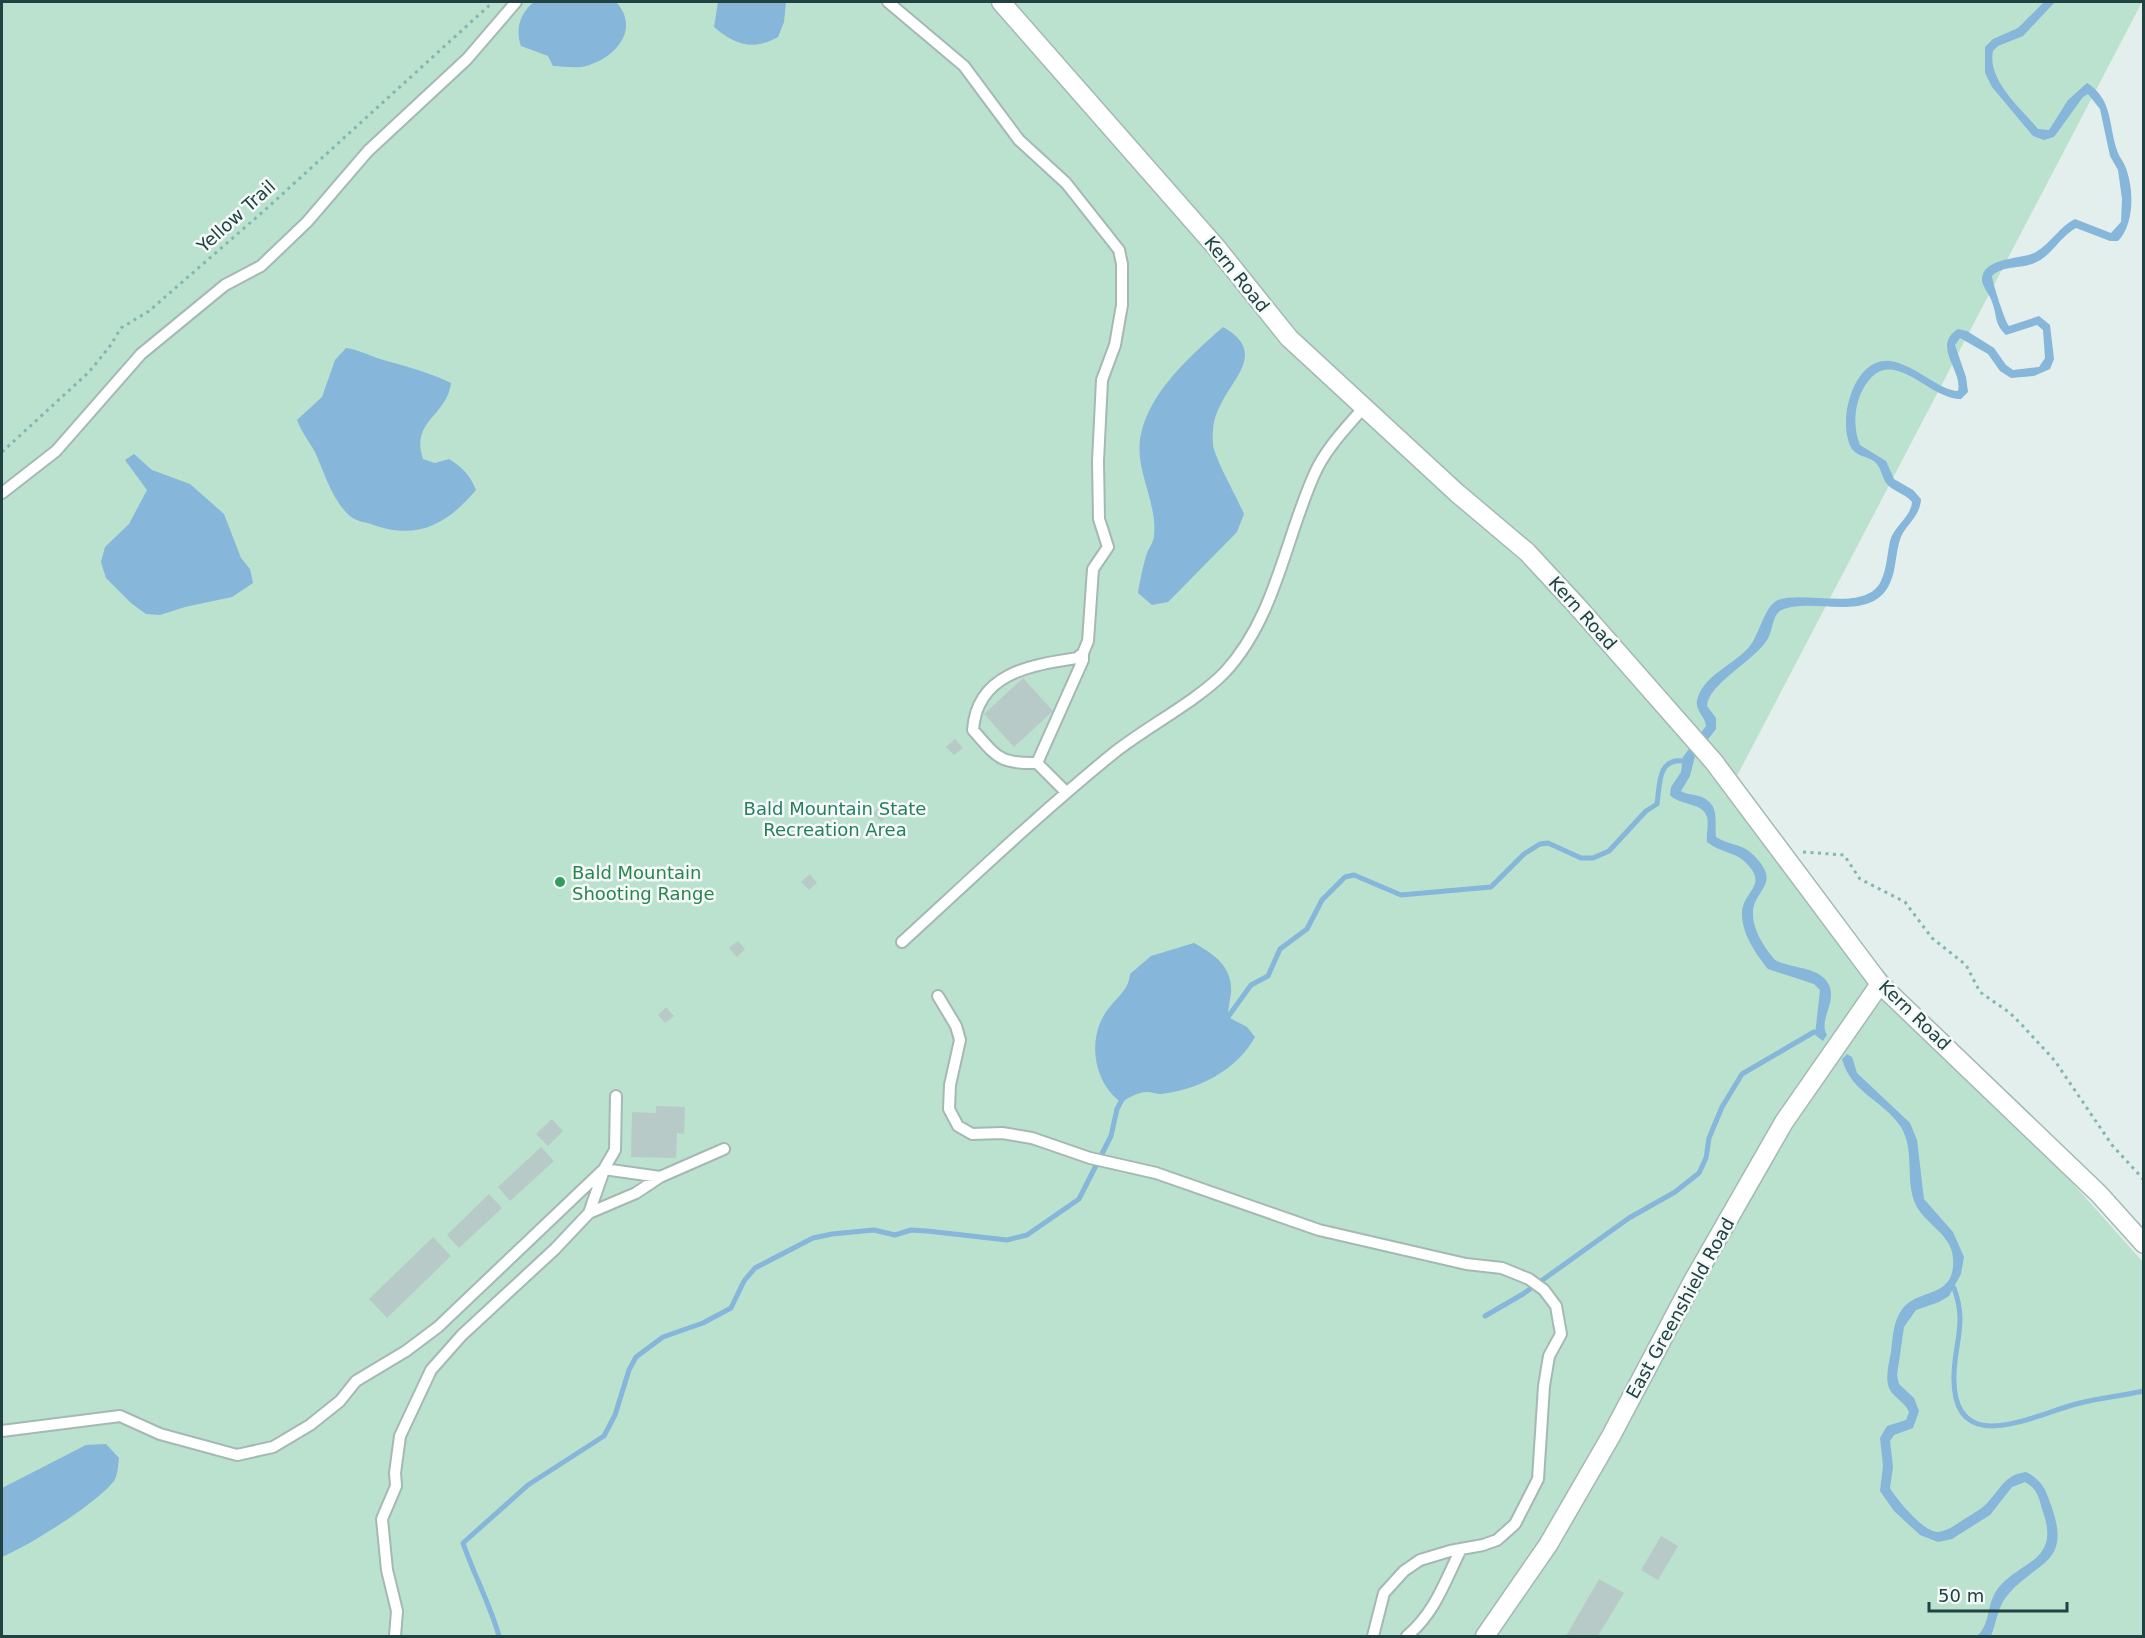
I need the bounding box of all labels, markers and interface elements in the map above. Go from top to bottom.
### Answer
street label: Yellow Trail [192,175,279,257]
street label: Kern Road [1200,232,1274,316]
street label: Kern Road [1545,572,1621,654]
park label: Bald Mountain State Recreation Area [744,798,926,840]
place label: Bald Mountain Shooting Range [572,862,715,904]
marker: Bald Mountain Shooting Range [553,875,567,889]
street label: Kern Road [1875,976,1955,1054]
street label: East Greenshield Road [1622,1214,1738,1402]
scale bar [1929,1575,2067,1613]
text: 50 m [1938,1585,1984,1606]

